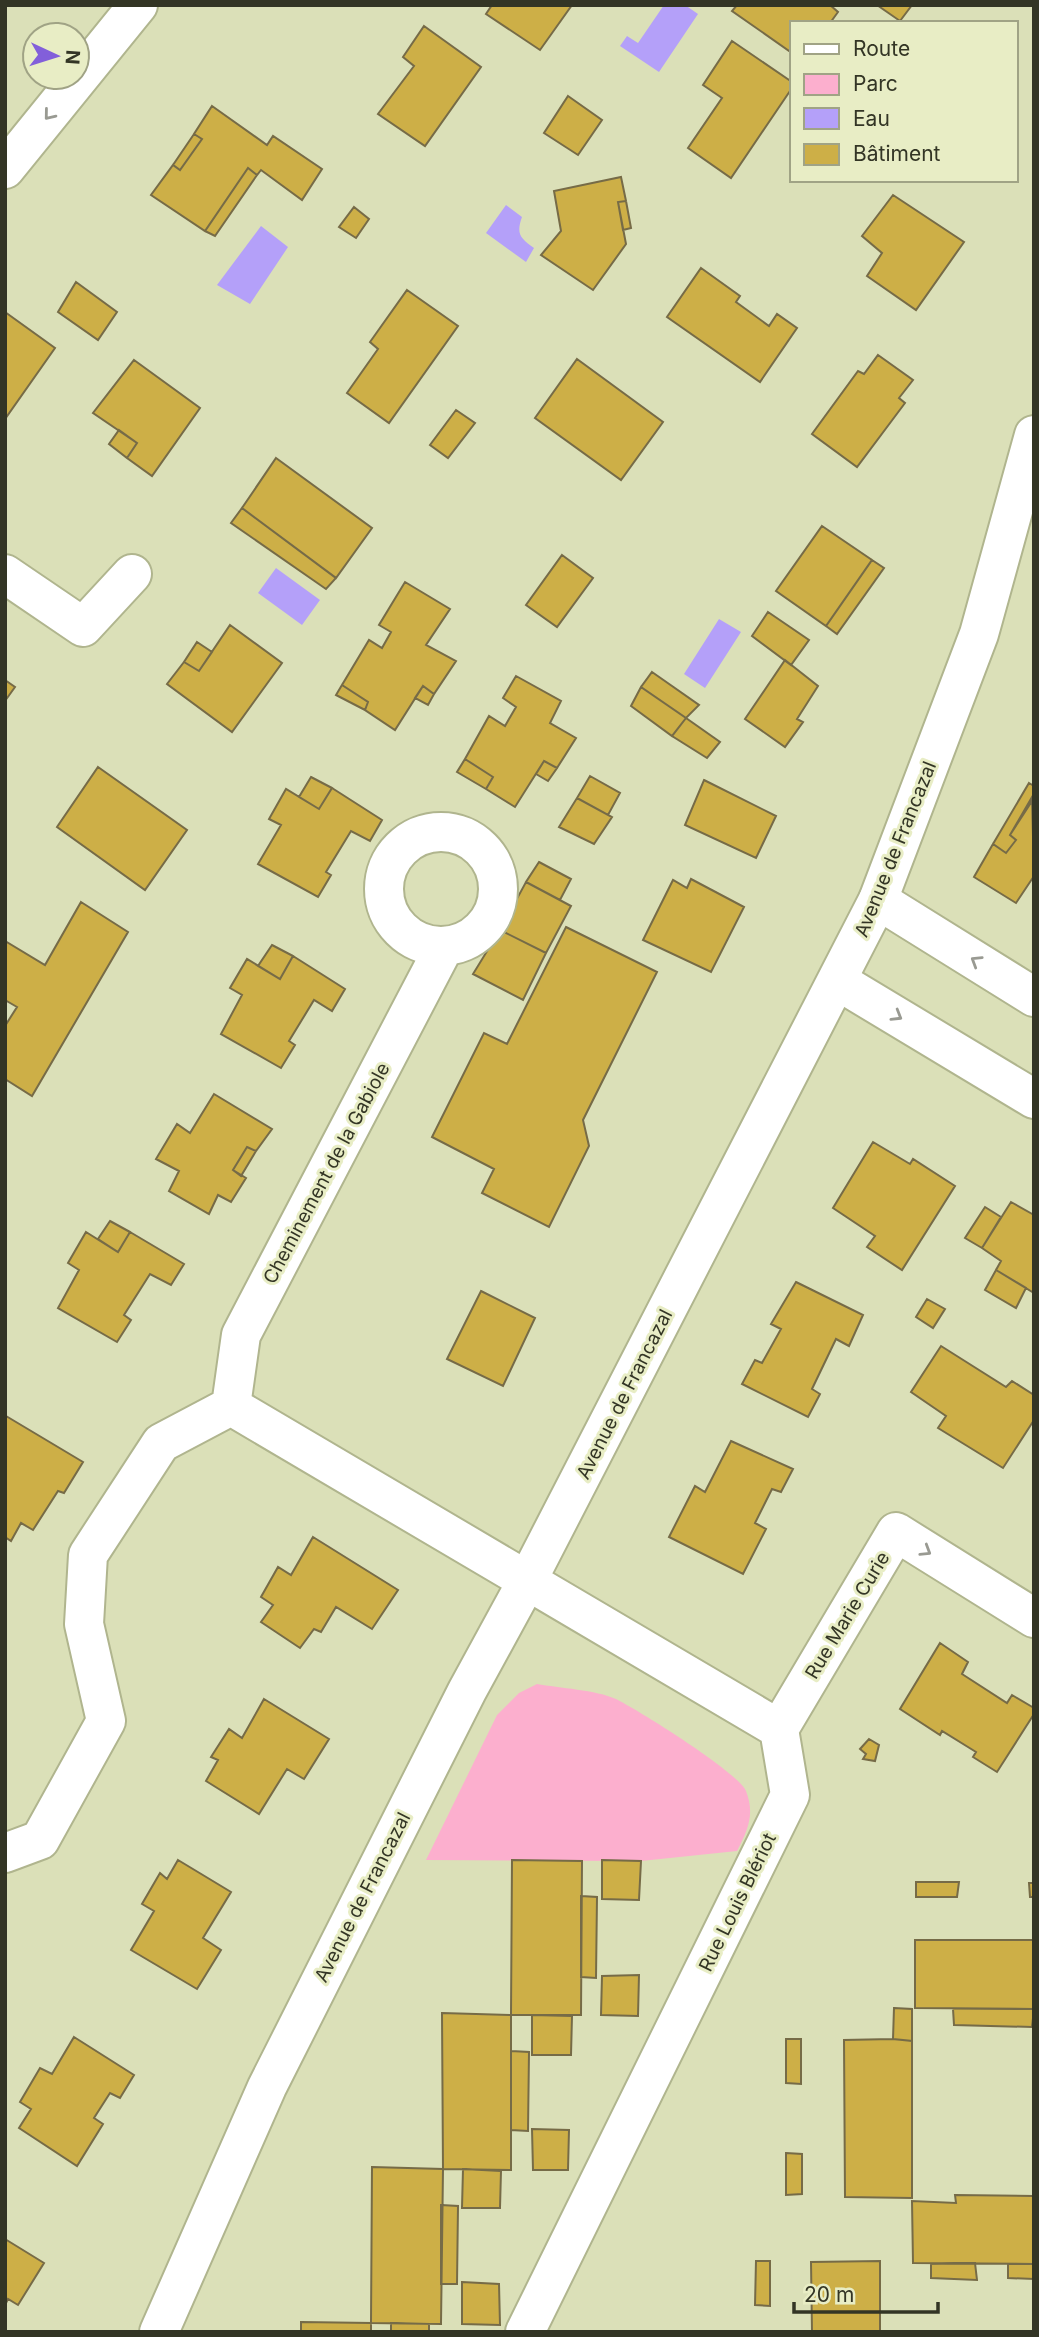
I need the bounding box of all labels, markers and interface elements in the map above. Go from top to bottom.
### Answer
north arrow [21,21,91,91]
legend [790,21,1018,182]
text: Route [853,36,910,61]
text: N [60,49,84,65]
text: Parc [853,71,898,96]
text: Eau [853,106,890,131]
one-way arrow [44,108,57,120]
text: Bâtiment [853,141,941,166]
street label: Avenue de Francazal [850,758,941,940]
one-way arrow [970,956,983,969]
one-way arrow [889,1008,902,1021]
street label: Cheminement de la Gabiole [258,1059,395,1288]
street label: Avenue de Francazal [572,1306,677,1483]
one-way arrow [918,1542,931,1555]
street label: Rue Marie Curie [800,1547,894,1683]
street label: Avenue de Francazal [310,1809,415,1986]
street label: Rue Louis Blériot [694,1829,781,1975]
scale bar [794,2270,937,2314]
text: 20 m [804,2282,854,2307]

